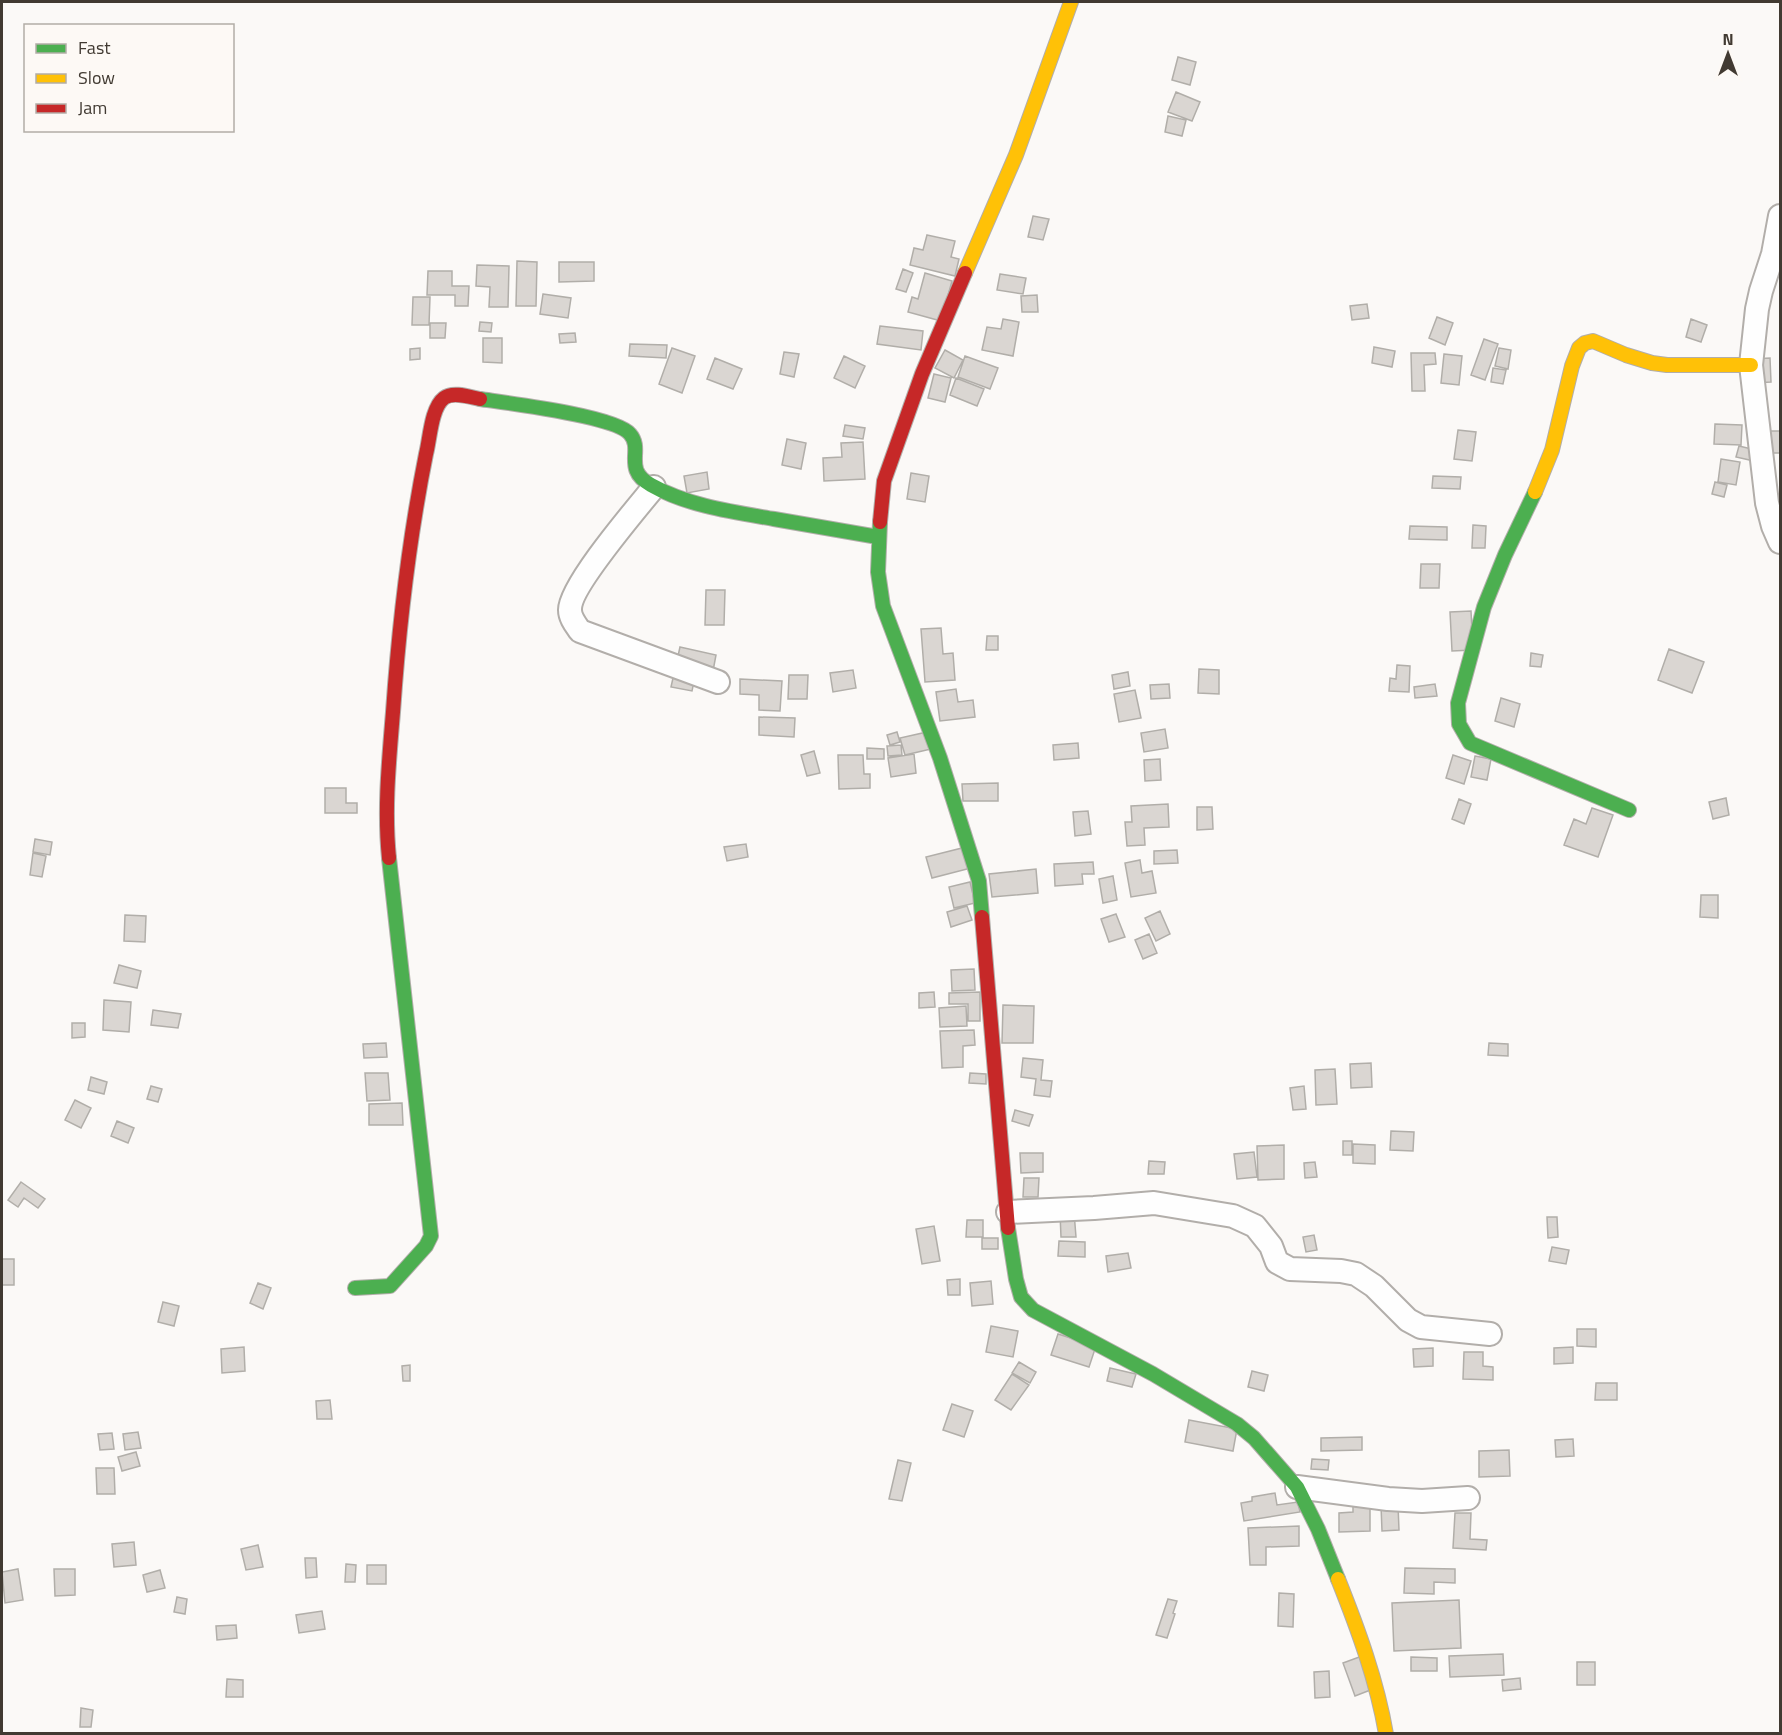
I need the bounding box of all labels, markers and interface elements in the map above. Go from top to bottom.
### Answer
legend [24,24,234,132]
north arrow [1698,24,1758,84]
text: N [1722,27,1734,51]
text: Fast [78,34,111,61]
text: Slow [78,64,115,91]
text: Jam [78,94,107,121]

